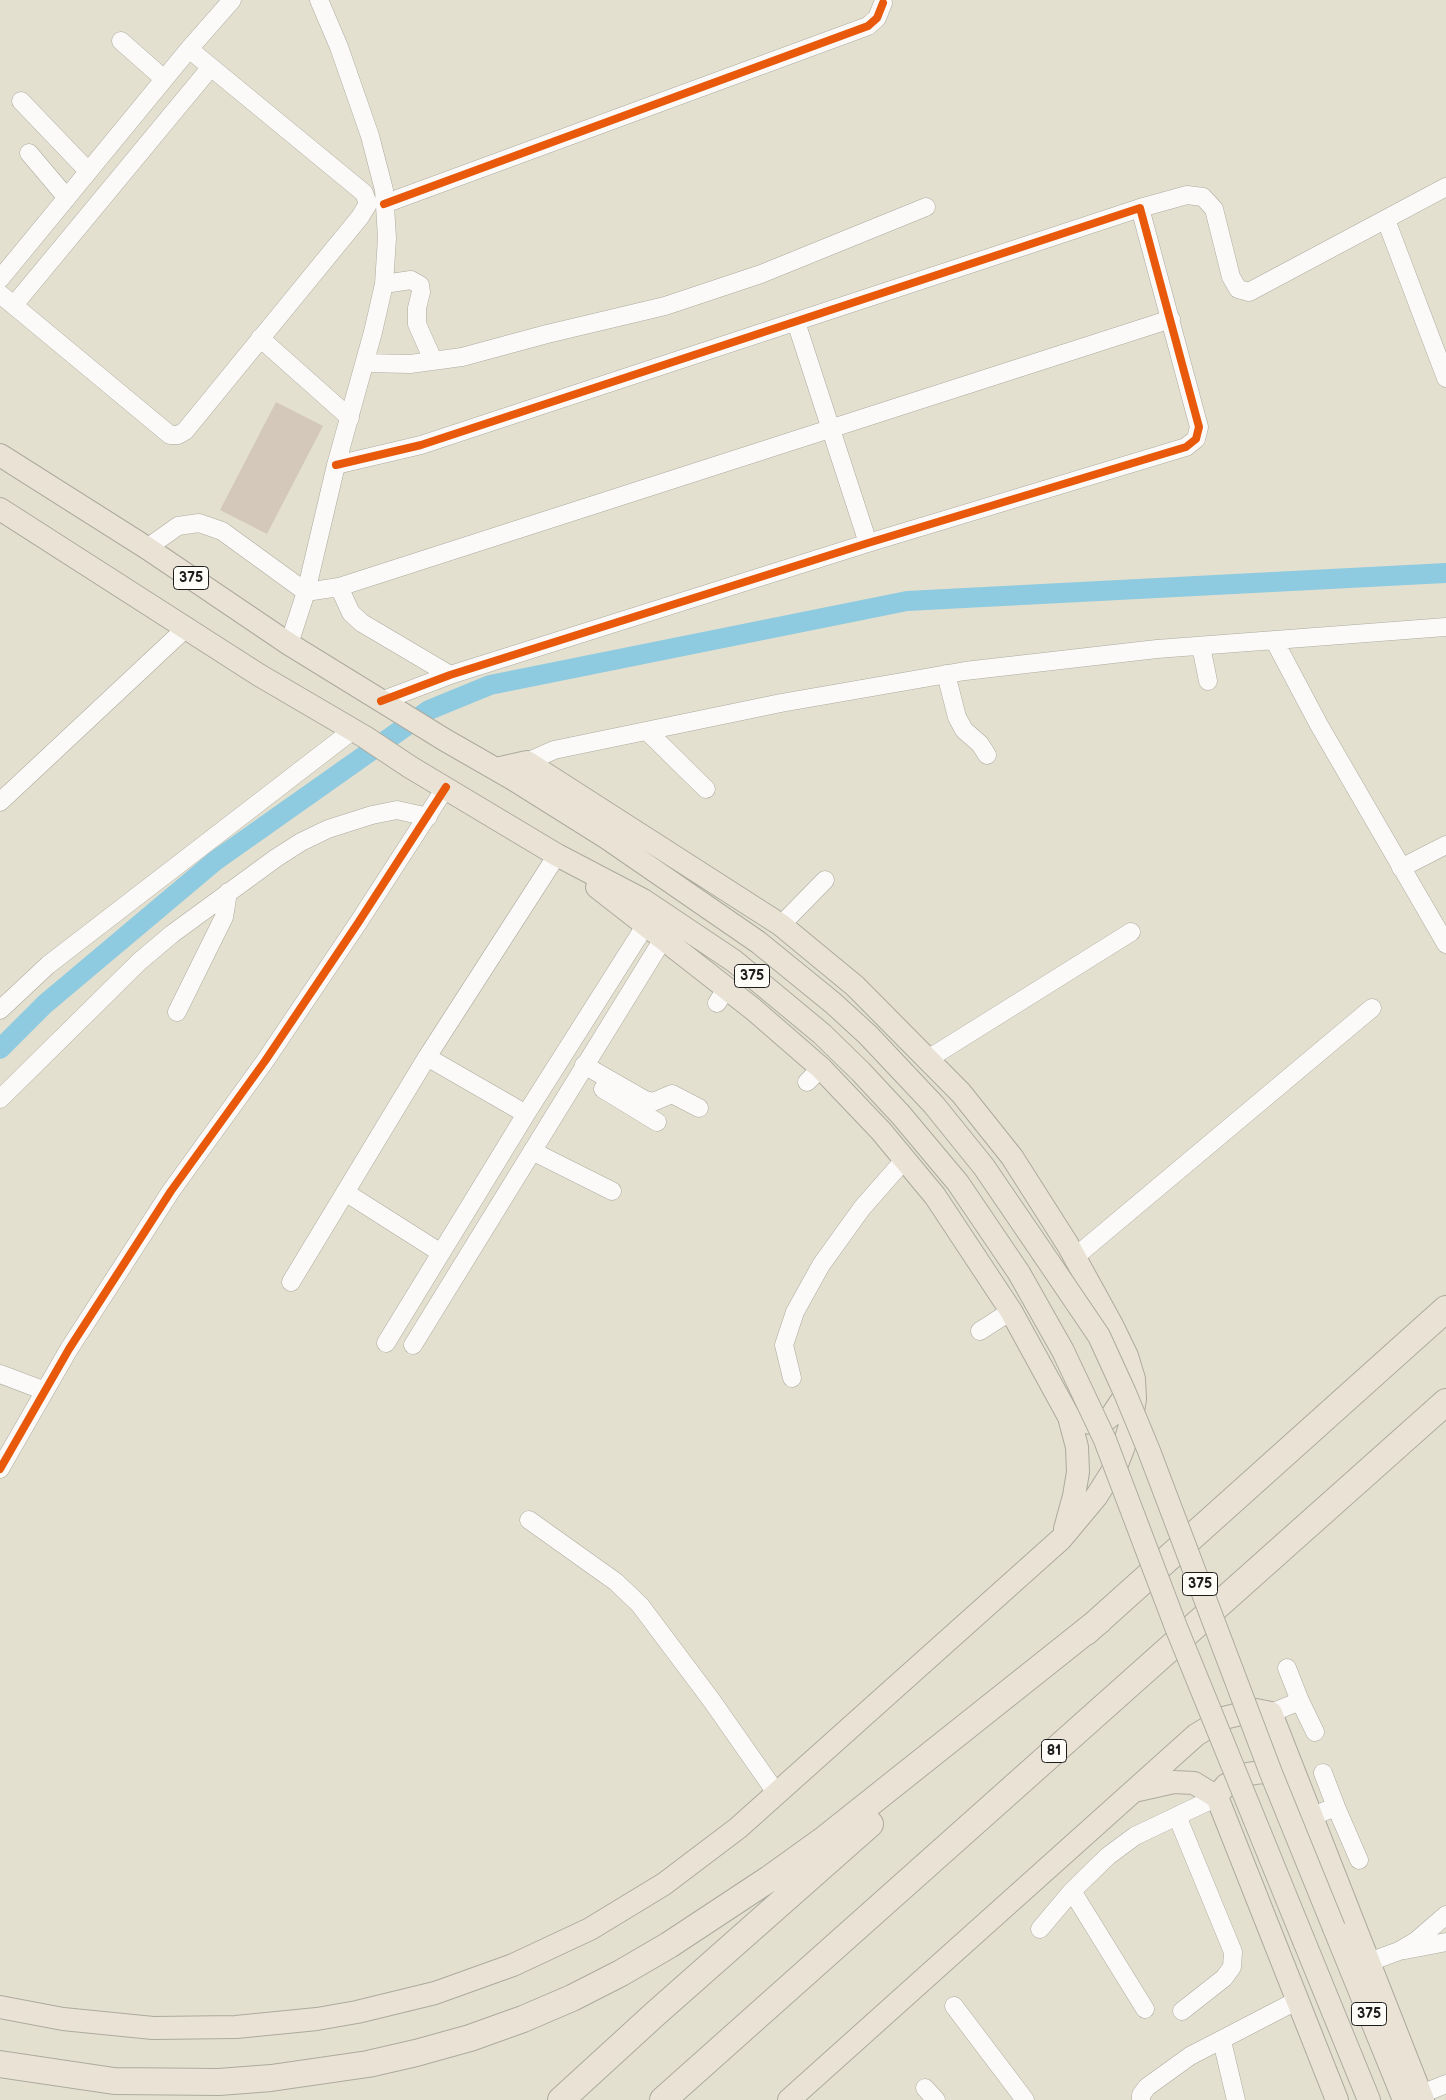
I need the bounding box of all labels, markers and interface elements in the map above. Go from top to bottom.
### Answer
road number: 375 [174,566,208,590]
road number: 375 [734,964,770,988]
road number: 375 [1182,1572,1218,1596]
road number: 81 [1042,1740,1066,1762]
road number: 375 [1352,2002,1386,2026]

